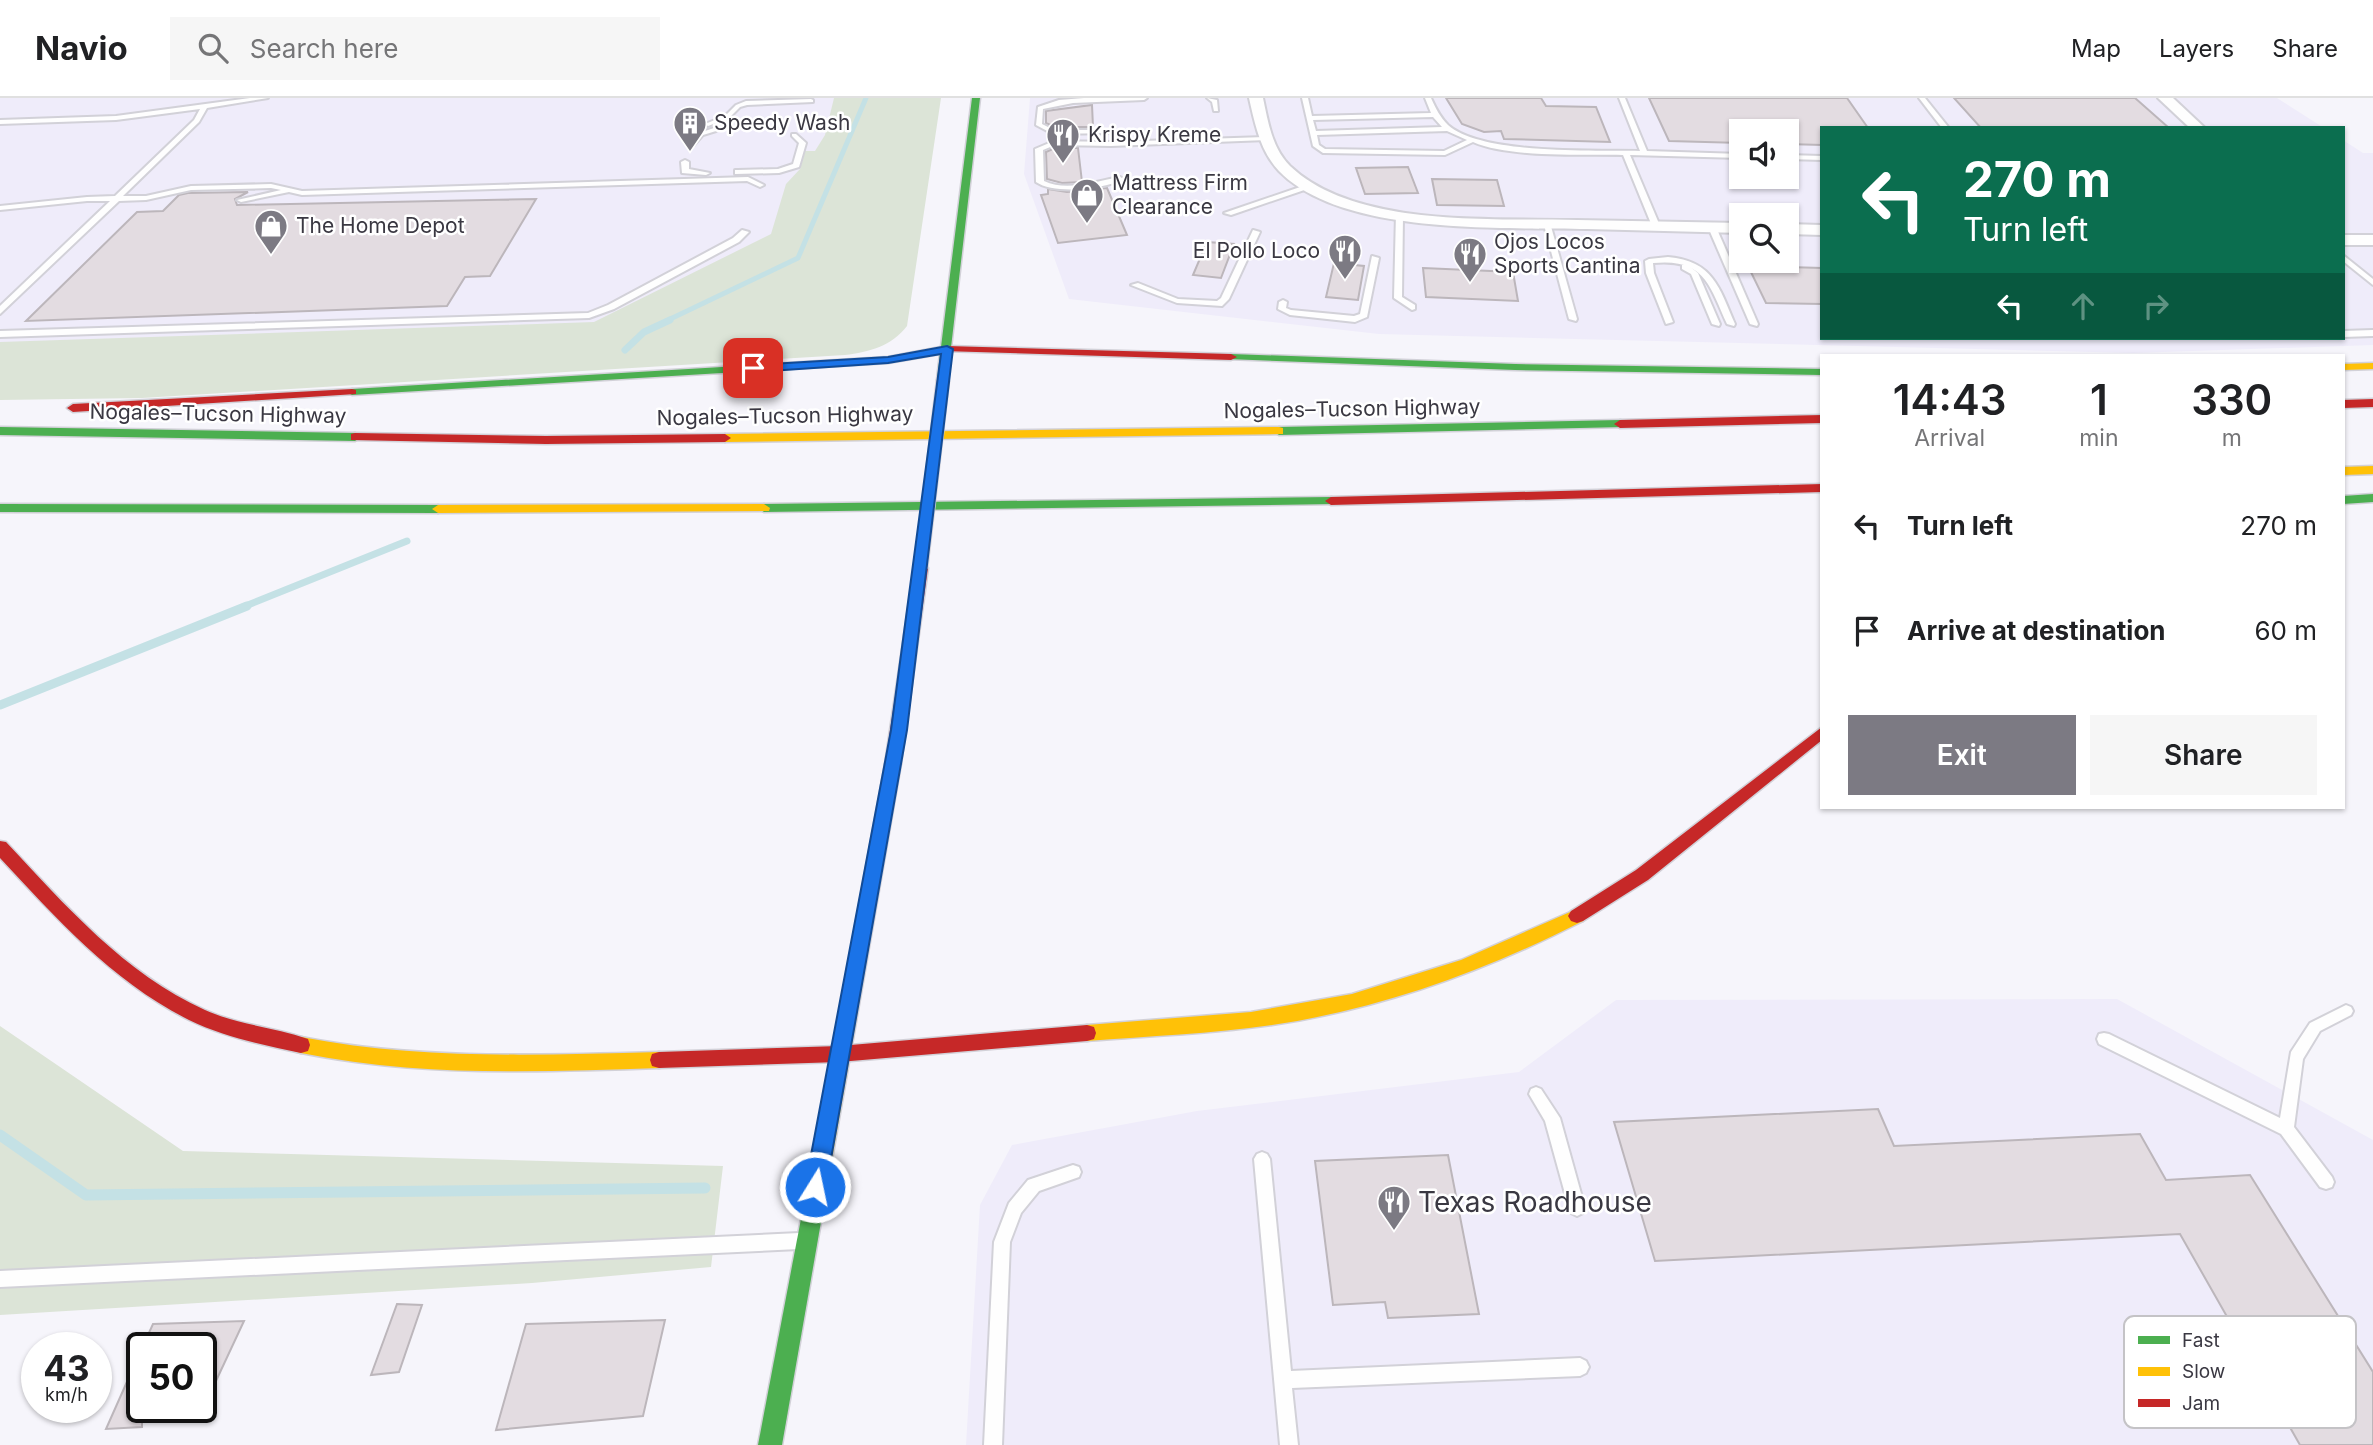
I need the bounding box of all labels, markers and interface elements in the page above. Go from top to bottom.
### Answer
search box [170,17,660,80]
text: Navio [35,28,128,68]
icon: search [194,29,232,67]
text: Search here [250,33,398,64]
text: Map [2071,34,2121,63]
text: Layers [2159,34,2234,63]
text: Share [2272,34,2338,63]
building icon: Speedy Wash [671,104,709,153]
place label: Speedy Wash [714,110,850,135]
restaurant icon: Krispy Kreme [1044,116,1082,165]
map controls [1729,119,1799,273]
button: sound [1729,119,1799,189]
place label: Krispy Kreme [1088,122,1221,147]
text: 270 m [1963,150,2111,209]
icon: left [1848,154,1939,245]
place label: Mattress Firm Clearance [1112,170,1248,219]
shop icon: Mattress Firm Clearance [1068,176,1106,225]
button: search [1729,203,1799,273]
shop icon: The Home Depot [252,207,290,256]
text: Turn left [1963,210,2088,249]
place label: The Home Depot [296,213,465,238]
place label: Ojos Locos Sports Cantina [1494,229,1641,278]
restaurant icon: El Pollo Loco [1326,232,1364,281]
restaurant icon: Ojos Locos Sports Cantina [1451,235,1489,284]
place label: El Pollo Loco [1193,238,1320,263]
icon: left [1991,287,2029,325]
icon: ahead [2064,287,2102,325]
icon: right [2137,287,2175,325]
pin [723,338,783,398]
icon: arrive [734,349,772,387]
text: 14:43 [1893,374,2007,425]
text: 1 [2090,374,2108,425]
text: 330 [2191,374,2272,425]
street label: Nogales–Tucson Highway [1223,394,1481,423]
street label: Nogales–Tucson Highway [89,399,347,428]
street label: Nogales–Tucson Highway [656,401,914,430]
text: Arrival [1914,424,1985,452]
text: min [2079,424,2118,452]
text: m [2222,424,2242,452]
icon: left [1848,507,1886,545]
text: Turn left [1907,510,2013,541]
text: 270 m [2240,510,2317,541]
icon: arrive [1848,612,1886,650]
text: Arrive at destination [1907,615,2166,646]
text: 60 m [2254,615,2317,646]
button: Exit [1848,715,2076,795]
button: Share [2090,715,2317,795]
position arrow [778,1150,852,1224]
restaurant icon: Texas Roadhouse [1375,1183,1413,1232]
place label: Texas Roadhouse [1418,1185,1652,1219]
legend [2124,1316,2356,1428]
text: Fast [2182,1329,2220,1352]
speed limit sign: 50 [126,1332,217,1423]
text: 43 [43,1347,90,1389]
text: Slow [2182,1360,2225,1383]
text: km/h [45,1384,88,1405]
text: Jam [2182,1392,2220,1415]

